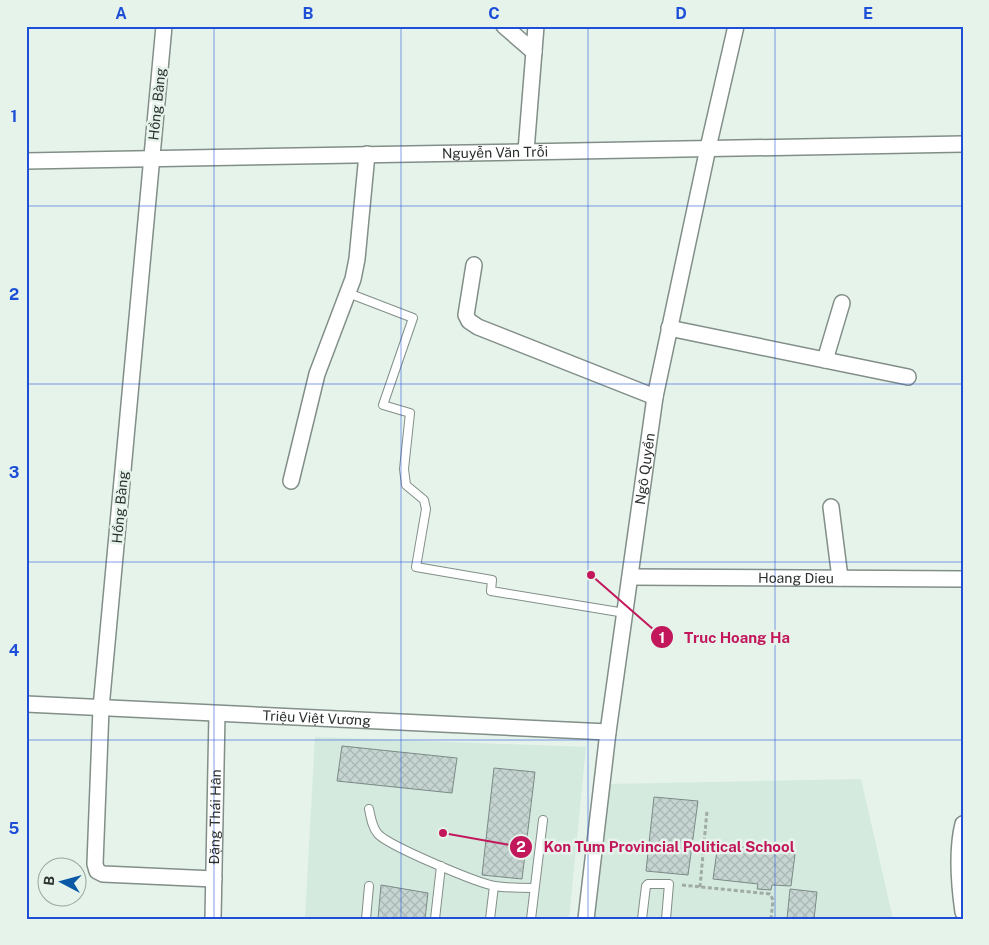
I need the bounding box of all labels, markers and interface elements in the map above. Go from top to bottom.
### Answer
text: A [115,4,127,23]
text: B [303,4,314,23]
text: C [488,4,500,23]
text: D [675,4,687,23]
text: E [863,4,873,23]
street label: Hồng Bàng [145,67,169,141]
text: 1 [11,107,17,126]
street label: Nguyễn Văn Trỗi [442,144,548,161]
text: 2 [9,285,19,304]
street label: Ngô Quyền [632,432,658,506]
text: 3 [9,463,19,482]
street label: Hồng Bàng [109,470,131,544]
street label: Hoang Dieu [758,570,834,586]
callout: Truc Hoang Ha [649,622,800,652]
text: 1 [659,629,665,646]
text: Truc Hoang Ha [684,629,790,646]
text: 4 [9,641,20,660]
street label: Triệu Việt Vương [262,707,372,729]
street label: Đặng Thái Hân [206,769,224,865]
text: 5 [9,819,20,838]
callout: Kon Tum Provincial Political School [508,832,805,862]
text: 2 [516,838,526,855]
text: Kon Tum Provincial Political School [543,838,795,855]
north arrow [38,858,88,908]
text: B [41,875,58,886]

